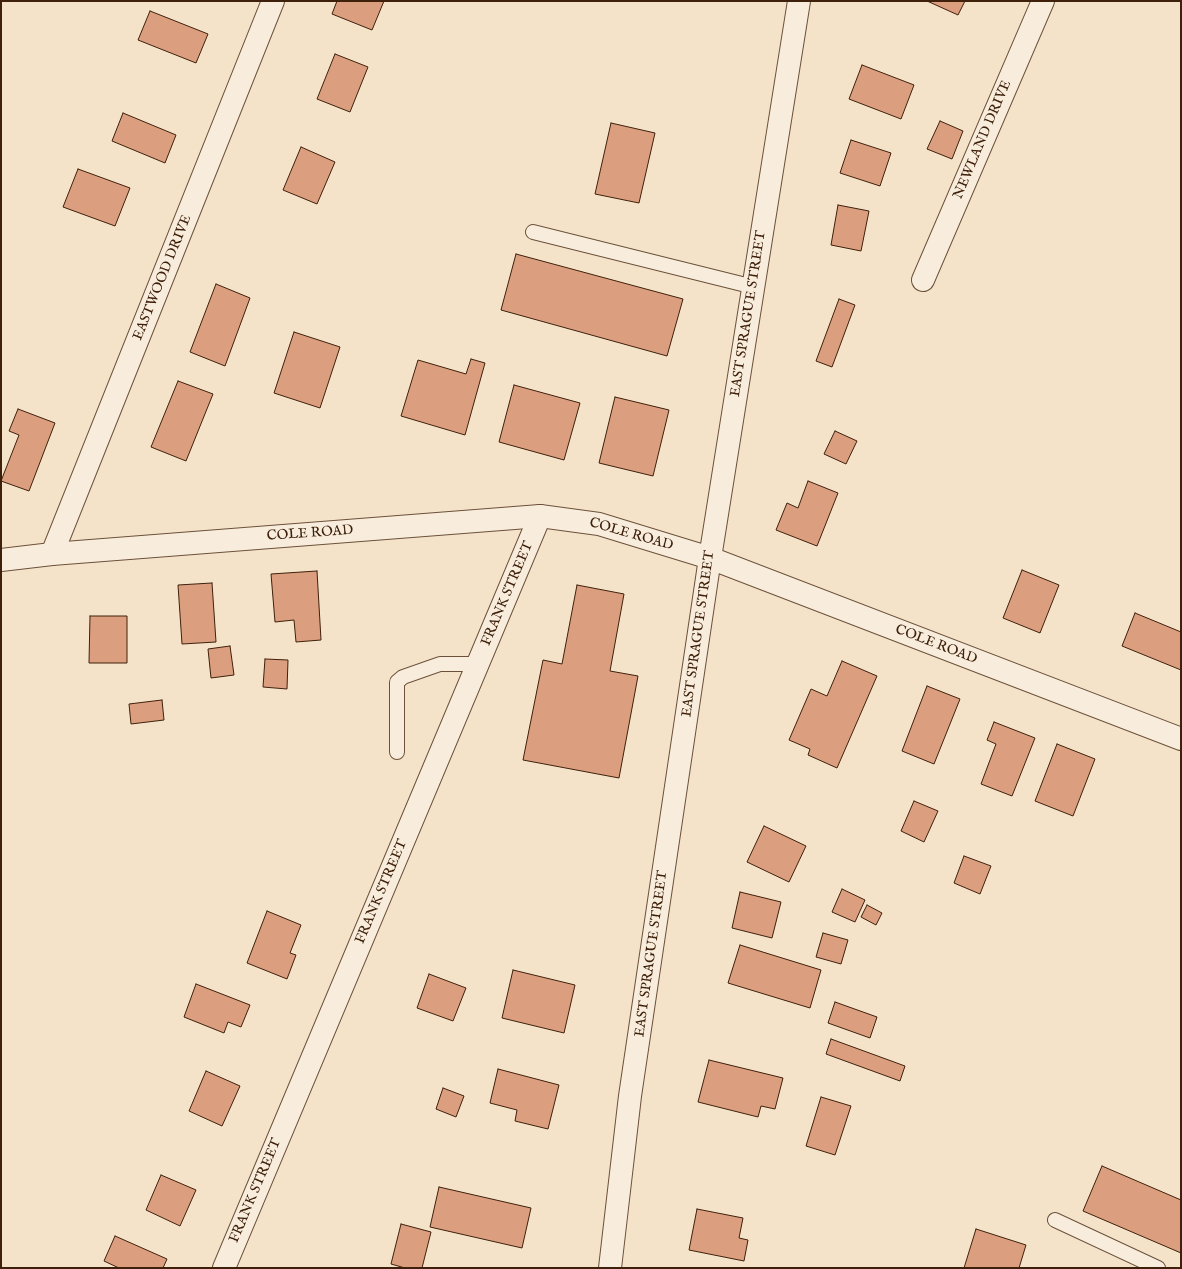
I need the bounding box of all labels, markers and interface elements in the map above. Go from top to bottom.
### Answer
street label: NEWLAND DRIVE [950,78,1016,202]
street label: EASTWOOD DRIVE [130,213,196,343]
street label: EAST SPRAGUE STREET [728,230,770,398]
street label: COLE ROAD [587,515,675,555]
street label: COLE ROAD [266,523,354,545]
street label: FRANK STREET [478,539,538,649]
street label: EAST SPRAGUE STREET [679,550,719,718]
street label: COLE ROAD [893,622,979,668]
street label: FRANK STREET [352,837,412,947]
street label: EAST SPRAGUE STREET [632,870,672,1038]
street label: FRANK STREET [226,1136,286,1246]

